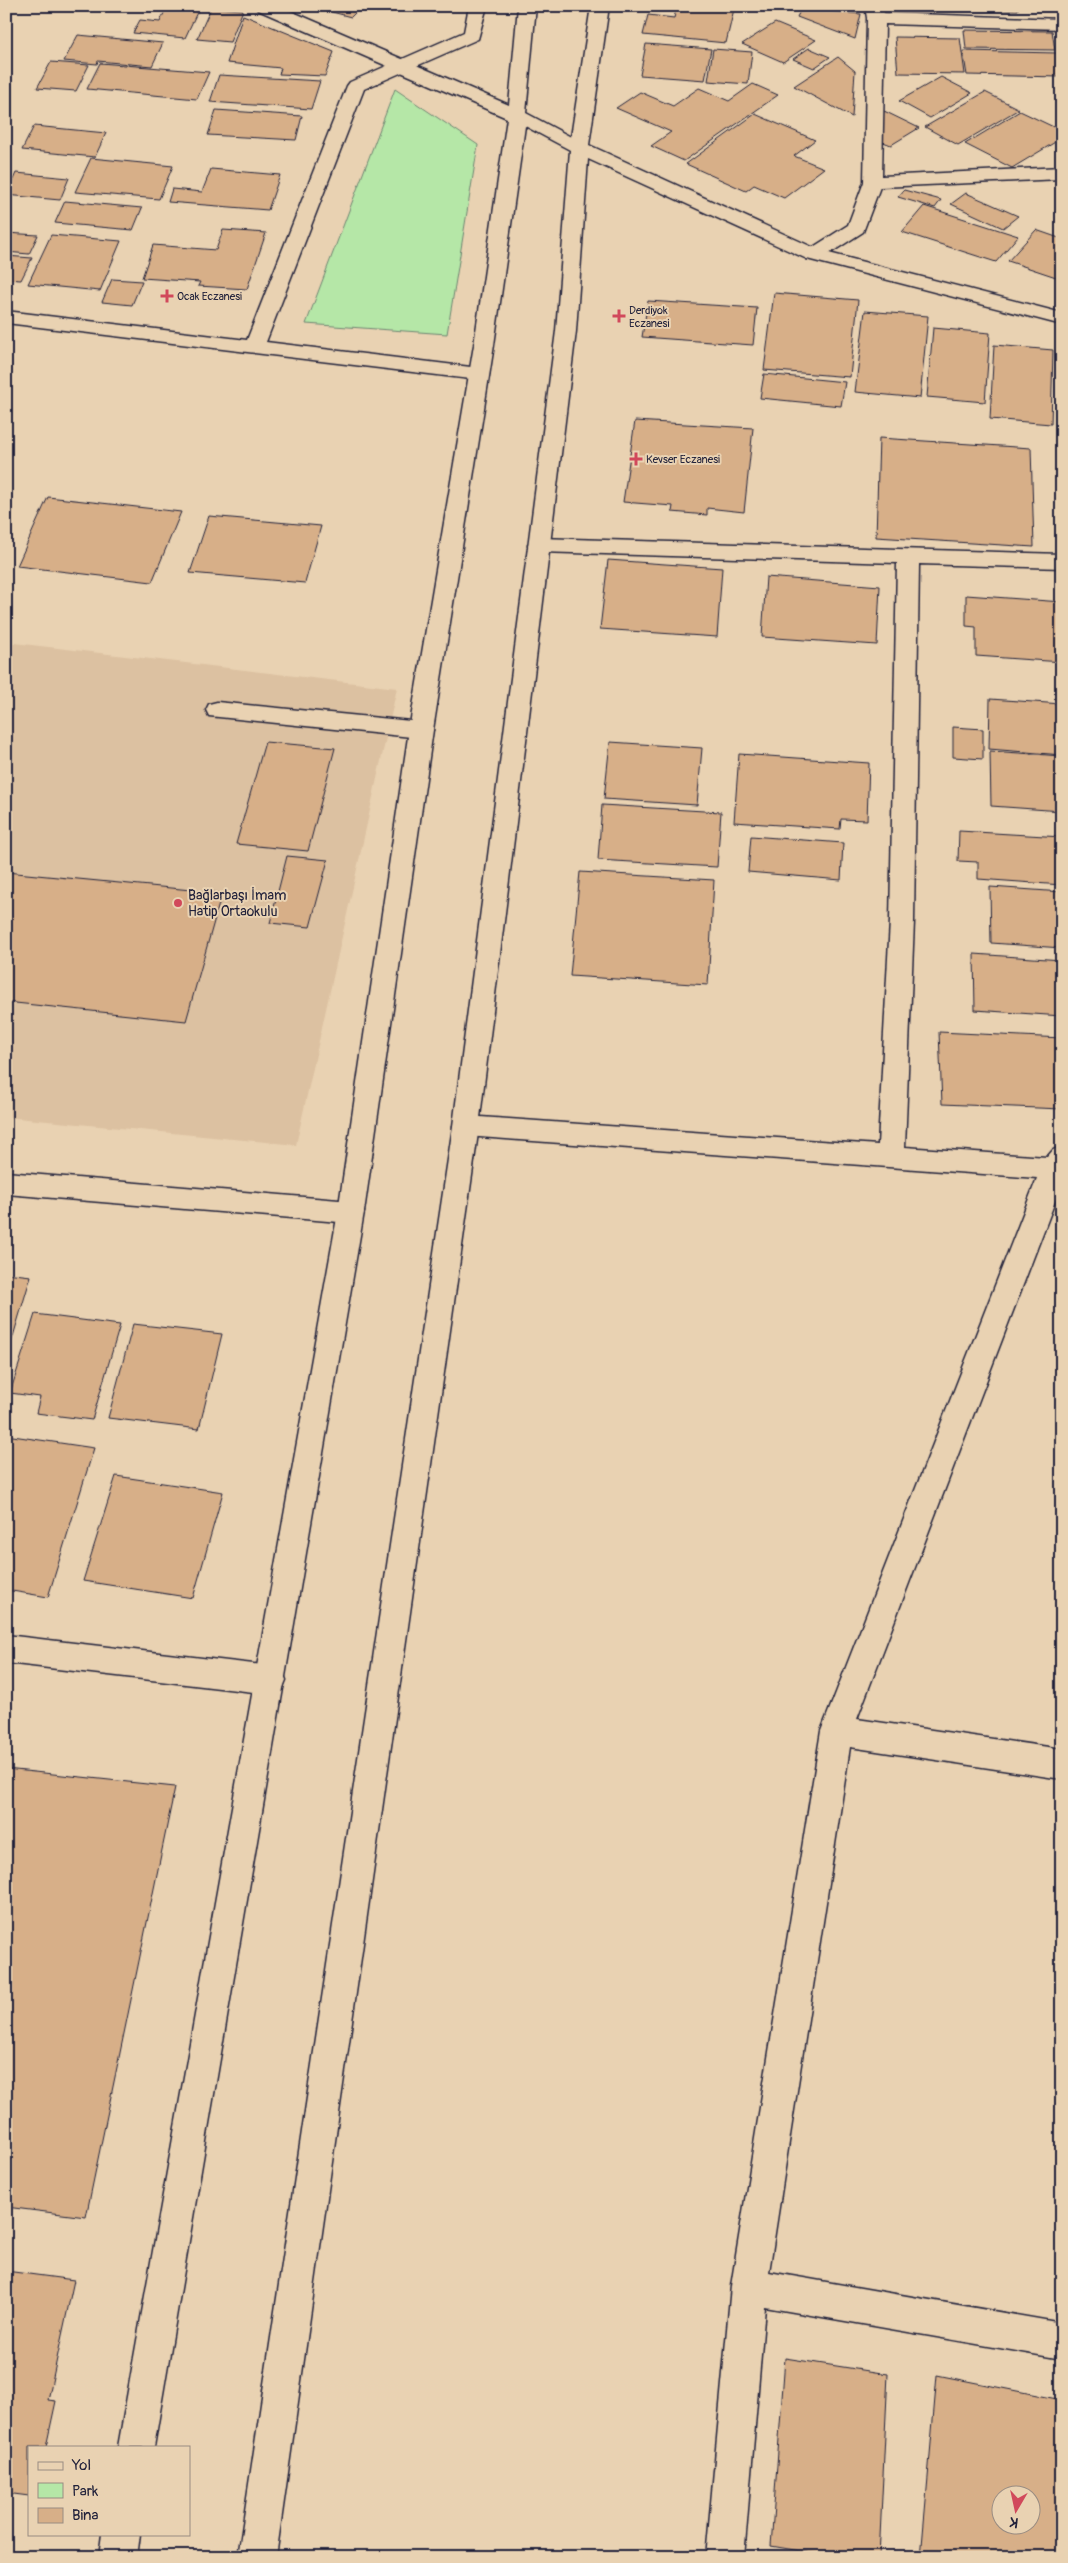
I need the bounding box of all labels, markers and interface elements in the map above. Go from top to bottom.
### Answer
marker: Ocak Eczanesi [161,290,173,302]
place label: Ocak Eczanesi [177,290,242,303]
place label: Derdiyok Eczanesi [629,304,669,330]
marker: Derdiyok Eczanesi [613,310,625,322]
marker: Kevser Eczanesi [630,453,642,465]
place label: Kevser Eczanesi [646,453,720,466]
place label: Bağlarbaşı İmam Hatip Ortaokulu [188,887,286,920]
marker: Bağlarbaşı İmam Hatip Ortaokulu [172,897,184,909]
legend [28,2446,190,2536]
text: Yol [71,2456,91,2475]
text: Park [72,2482,99,2501]
north arrow [990,2486,1040,2536]
text: Bina [72,2506,99,2525]
text: K [1008,2513,1020,2531]

